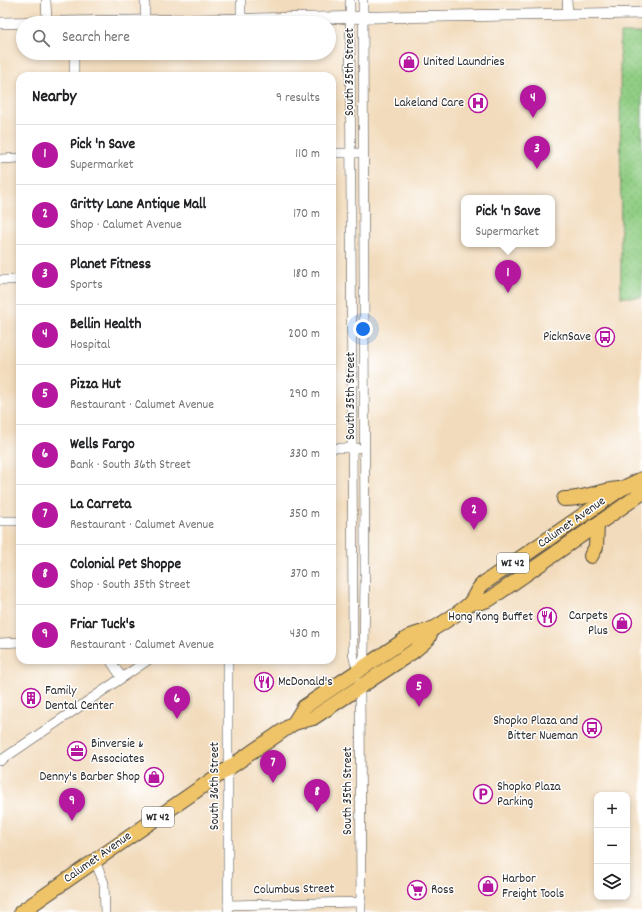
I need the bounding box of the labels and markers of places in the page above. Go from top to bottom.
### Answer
shop icon: United Laundries [398,51,420,73]
place label: United Laundries [423,53,505,72]
pin: 4 [520,85,546,118]
hospital icon: Lakeland Care [467,92,489,114]
place label: Lakeland Care [394,94,464,113]
pin: 3 [524,136,550,169]
pin: 1 [495,260,521,293]
bus stop icon: PicknSave [594,326,616,348]
place label: PicknSave [543,328,591,347]
pin: 2 [461,497,487,530]
restaurant icon: Hong Kong Buffet [536,606,558,628]
place label: Carpets Plus [569,607,608,641]
place label: Hong Kong Buffet [448,608,533,627]
shop icon: Carpets Plus [611,612,633,634]
restaurant icon: McDonald's [253,671,275,693]
place label: McDonald's [278,673,333,692]
pin: 5 [406,674,432,707]
place label: Family Dental Center [45,682,114,716]
pin: 6 [164,686,190,719]
building icon: Family Dental Center [20,687,42,709]
place label: Shopko Plaza and Bitter Nueman [493,712,578,746]
bus stop icon: Shopko Plaza and Bitter Nueman [581,717,603,739]
place label: Binversie & Associates [91,735,145,769]
office icon: Binversie & Associates [66,740,88,762]
pin: 7 [260,750,286,783]
shop icon: Denny's Barber Shop [143,766,165,788]
place label: Denny's Barber Shop [40,768,140,787]
place label: Shopko Plaza Parking [497,778,562,812]
pin: 8 [304,779,330,812]
parking icon: Shopko Plaza Parking [472,783,494,805]
pin: 9 [59,788,85,821]
place label: Harbor Freight Tools [502,870,564,904]
shop icon: Harbor Freight Tools [477,875,499,897]
supermarket icon: Ross [406,879,428,901]
place label: Ross [431,881,454,900]

